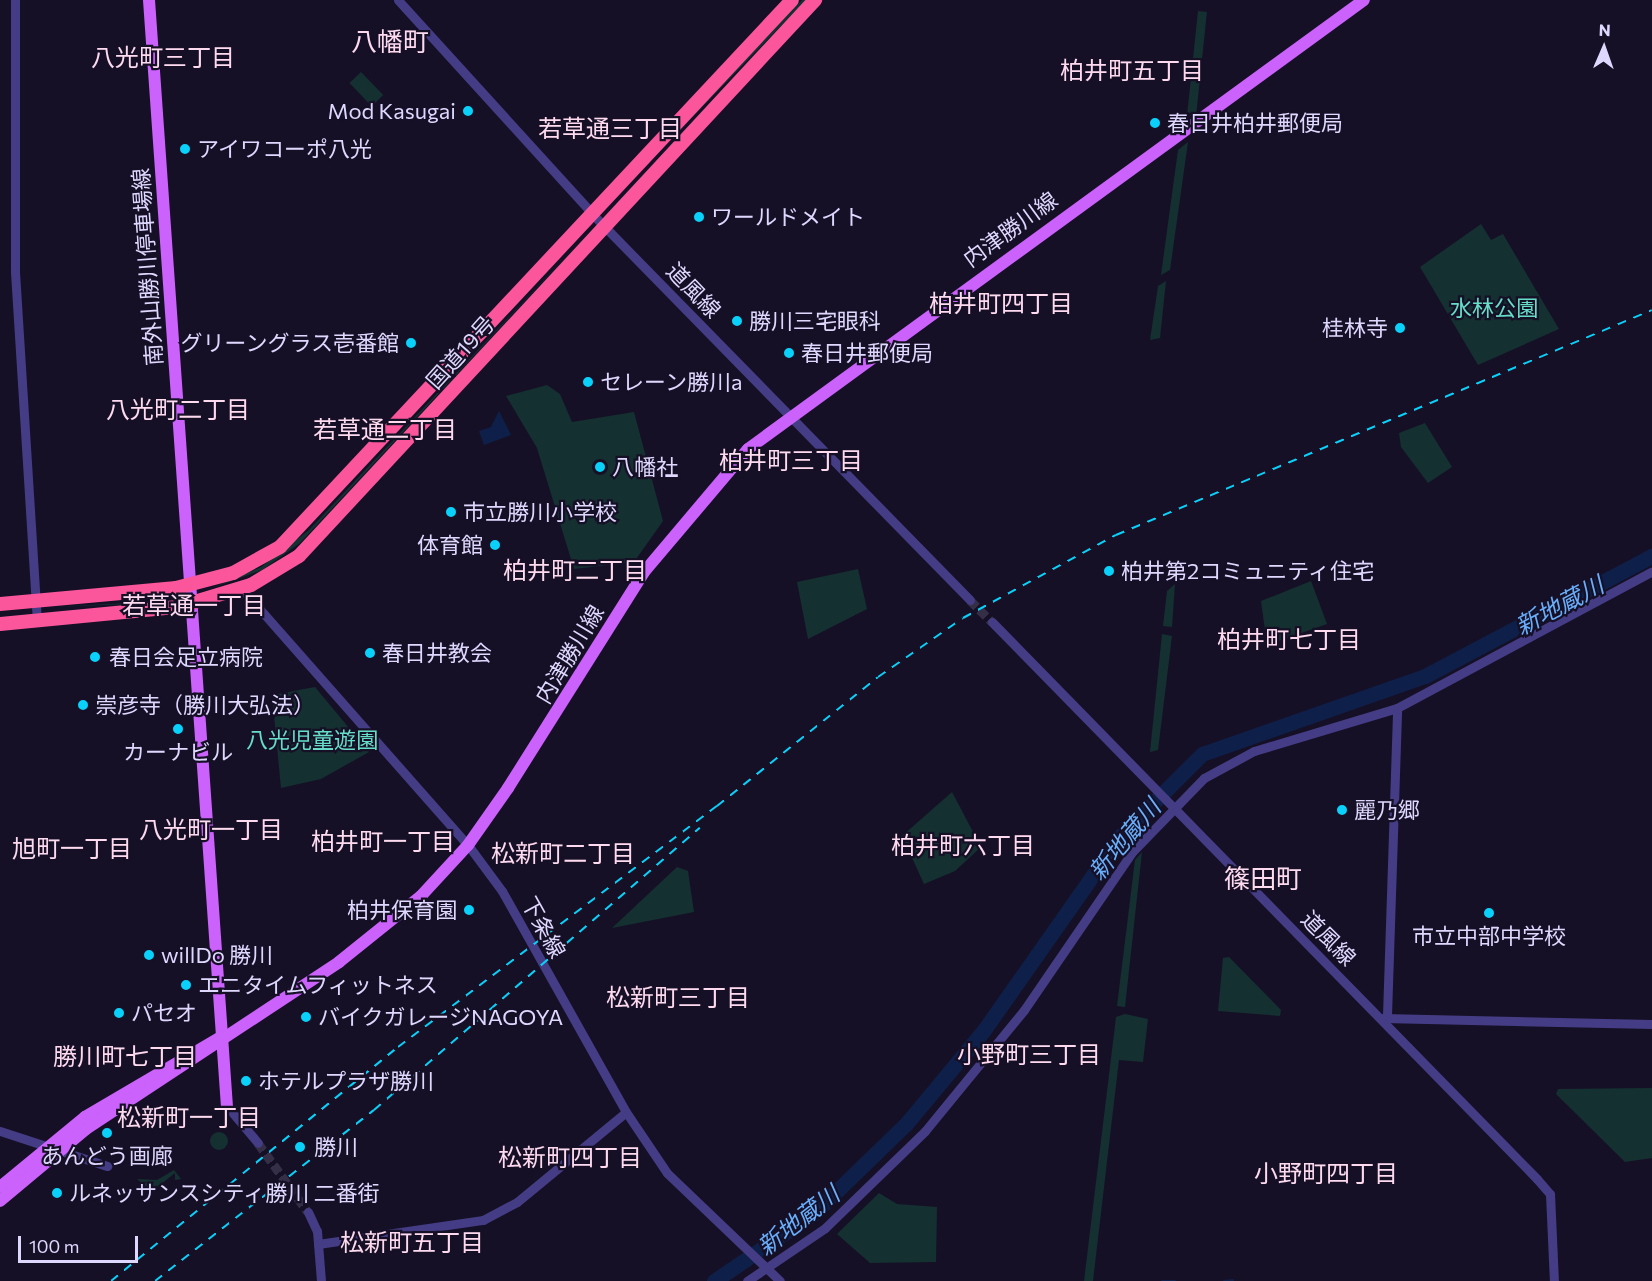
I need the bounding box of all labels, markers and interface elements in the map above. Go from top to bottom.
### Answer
north arrow [1574,18,1634,78]
text: N [1598,20,1611,39]
district label: 八幡町 [351,25,429,57]
district label: 八光町三丁目 [91,43,235,71]
district label: 柏井町五丁目 [1060,56,1204,84]
place label: Mod Kasugai [327,98,456,124]
marker: Mod Kasugai [461,104,475,118]
place label: 春日井柏井郵便局 [1167,110,1343,136]
district label: 若草通三丁目 [538,114,682,142]
marker: 春日井柏井郵便局 [1148,116,1162,130]
place label: アイワコーポ八光 [197,136,373,162]
marker: アイワコーポ八光 [178,142,192,156]
street label: 南外山勝川停車場線 [127,167,167,367]
street label: 内津勝川線 [958,186,1062,272]
place label: ワールドメイト [711,204,865,230]
marker: ワールドメイト [692,210,706,224]
street label: 道風線 [662,257,726,323]
district label: 柏井町四丁目 [929,289,1073,317]
park label: 水林公園 [1450,295,1538,321]
place label: 勝川三宅眼科 [749,308,881,334]
street label: 国道19号 [420,310,500,394]
marker: 勝川三宅眼科 [730,314,744,328]
place label: 桂林寺 [1322,315,1388,341]
marker: 桂林寺 [1393,321,1407,335]
place label: グリーングラス壱番館 [179,330,399,356]
marker: グリーングラス壱番館 [404,336,418,350]
place label: 春日井郵便局 [801,340,933,366]
marker: 春日井郵便局 [782,346,796,360]
place label: セレーン勝川a [600,369,744,395]
marker: セレーン勝川a [581,375,595,389]
district label: 八光町二丁目 [106,395,250,423]
district label: 若草通二丁目 [313,415,457,443]
district label: 柏井町三丁目 [719,446,863,474]
place label: 八幡社 [612,454,678,480]
marker: 八幡社 [593,460,607,474]
place label: 市立勝川小学校 [463,499,617,525]
marker: 市立勝川小学校 [444,505,458,519]
place label: 体育館 [417,532,483,558]
marker: 体育館 [488,538,502,552]
district label: 柏井町二丁目 [503,556,647,584]
place label: 柏井第2コミュニティ住宅 [1121,558,1375,584]
marker: 柏井第2コミュニティ住宅 [1102,564,1116,578]
water label: 新地蔵川 [1510,570,1608,640]
district label: 若草通一丁目 [122,591,266,619]
street label: 内津勝川線 [529,600,609,708]
district label: 柏井町七丁目 [1217,625,1361,653]
place label: 春日井教会 [382,640,492,666]
place label: 春日会足立病院 [109,644,263,670]
marker: 春日井教会 [363,646,377,660]
marker: 春日会足立病院 [86,648,104,666]
place label: 崇彦寺（勝川大弘法） [95,692,315,718]
marker: 崇彦寺（勝川大弘法） [76,698,90,712]
marker: カーナビル [171,722,185,736]
park label: 八光児童遊園 [246,727,378,753]
place label: カーナビル [123,739,233,765]
water label: 新地蔵川 [1082,793,1166,885]
place label: 麗乃郷 [1354,797,1420,823]
marker: 麗乃郷 [1335,803,1349,817]
district label: 八光町一丁目 [139,815,283,843]
district label: 柏井町一丁目 [311,827,455,855]
district label: 柏井町六丁目 [891,831,1035,859]
district label: 旭町一丁目 [12,834,132,862]
district label: 松新町二丁目 [491,839,635,867]
district label: 篠田町 [1224,862,1302,894]
street label: 下条線 [516,892,572,962]
place label: 柏井保育園 [347,897,457,923]
marker: 柏井保育園 [462,903,476,917]
street label: 道風線 [1296,905,1362,971]
marker: 市立中部中学校 [1482,906,1496,920]
place label: 市立中部中学校 [1412,923,1566,949]
place label: willDo 勝川 [161,942,273,968]
marker: willDo 勝川 [142,948,156,962]
place label: エニタイムフィットネス [198,972,440,998]
marker: エニタイムフィットネス [179,978,193,992]
district label: 松新町三丁目 [606,983,750,1011]
place label: パセオ [131,1000,197,1026]
place label: バイクガレージNAGOYA [318,1004,564,1030]
marker: パセオ [112,1006,126,1020]
marker: バイクガレージNAGOYA [299,1010,313,1024]
district label: 小野町三丁目 [957,1040,1101,1068]
district label: 勝川町七丁目 [53,1042,197,1070]
place label: ホテルプラザ勝川 [258,1068,434,1094]
marker: ホテルプラザ勝川 [239,1074,253,1088]
district label: 松新町一丁目 [117,1103,261,1131]
marker: あんどう画廊 [100,1126,114,1140]
place label: 勝川 [314,1134,358,1160]
marker: 勝川 [291,1138,309,1156]
place label: あんどう画廊 [41,1143,173,1169]
district label: 松新町四丁目 [498,1143,642,1171]
district label: 小野町四丁目 [1254,1159,1398,1187]
water label: 新地蔵川 [751,1179,845,1261]
place label: ルネッサンスシティ勝川 二番街 [69,1180,381,1206]
marker: ルネッサンスシティ勝川 二番街 [50,1186,64,1200]
scale bar [21,1224,141,1262]
district label: 松新町五丁目 [340,1228,484,1256]
text: 100 m [29,1235,79,1257]

